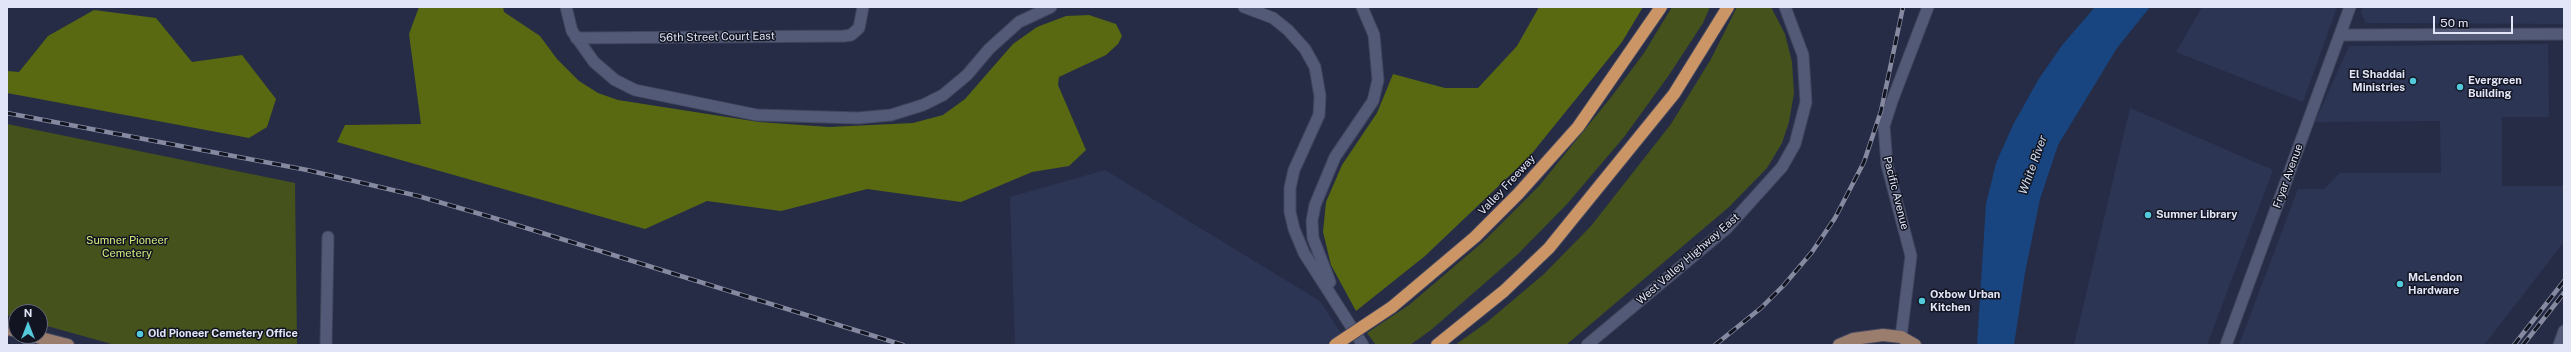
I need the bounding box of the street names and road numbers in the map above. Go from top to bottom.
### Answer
street label: 56th Street Court East [659,29,775,45]
street label: Fryar Avenue [2270,142,2306,210]
street label: Valley Freeway [1476,152,1538,218]
street label: Pacific Avenue [1881,155,1911,231]
street label: West Valley Highway East [1634,211,1742,307]

